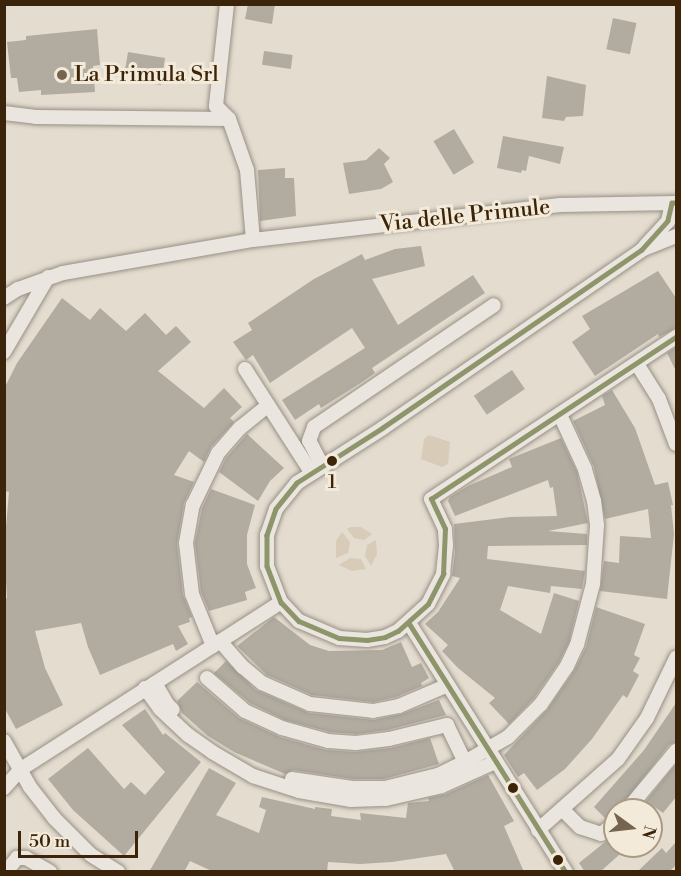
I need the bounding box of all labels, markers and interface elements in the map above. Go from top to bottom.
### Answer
place label: La Primula Srl [74,62,219,88]
marker: La Primula Srl [55,68,69,82]
street label: Via delle Primule [378,194,552,238]
marker: 1 [326,455,338,467]
place label: 1 [328,470,336,494]
unlabelled marker [507,782,519,794]
north arrow [603,798,663,858]
scale bar [21,819,141,857]
text: N [637,823,660,841]
text: 50 m [29,830,70,853]
unlabelled marker [552,854,564,866]

